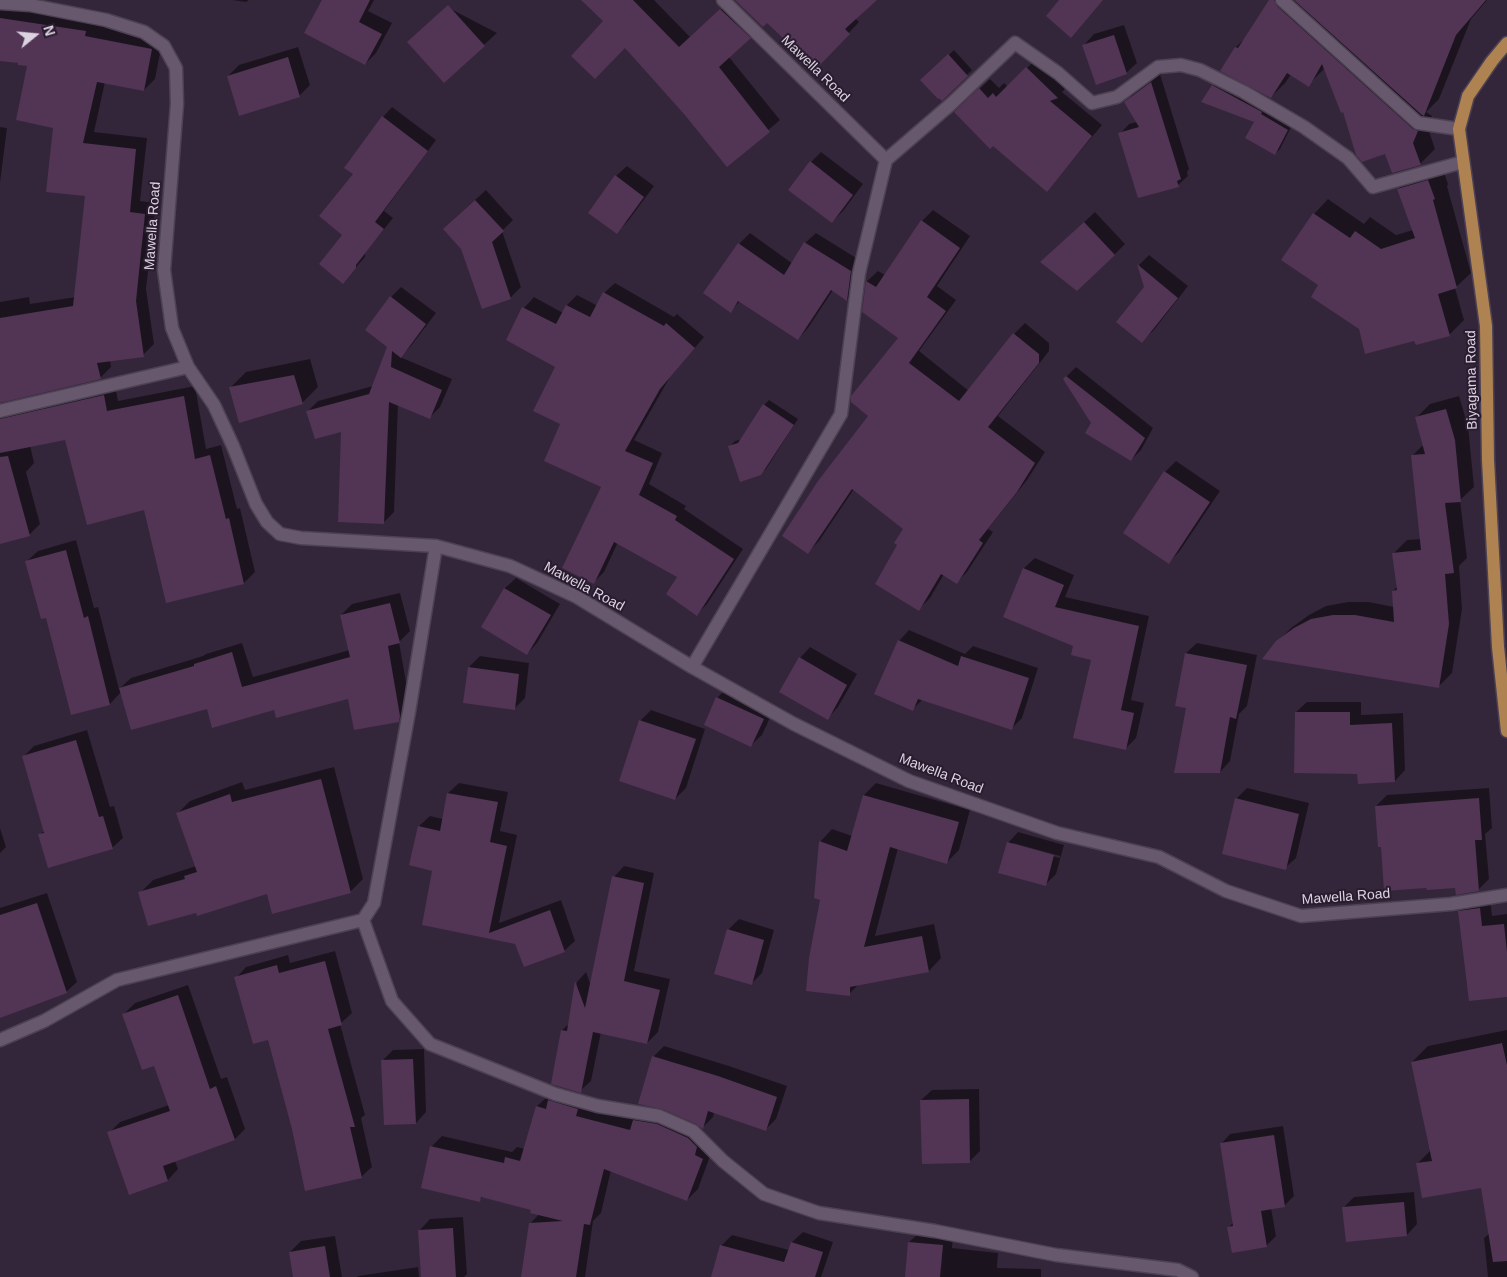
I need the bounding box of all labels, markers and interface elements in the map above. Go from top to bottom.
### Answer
north arrow [10,10,60,60]
text: N [40,23,58,38]
street label: Mawella Road [777,32,853,106]
street label: Mawella Road [142,181,164,271]
street label: Biyagama Road [1463,330,1481,430]
street label: Mawella Road [541,559,627,615]
street label: Mawella Road [897,750,985,798]
street label: Mawella Road [1301,886,1391,908]

